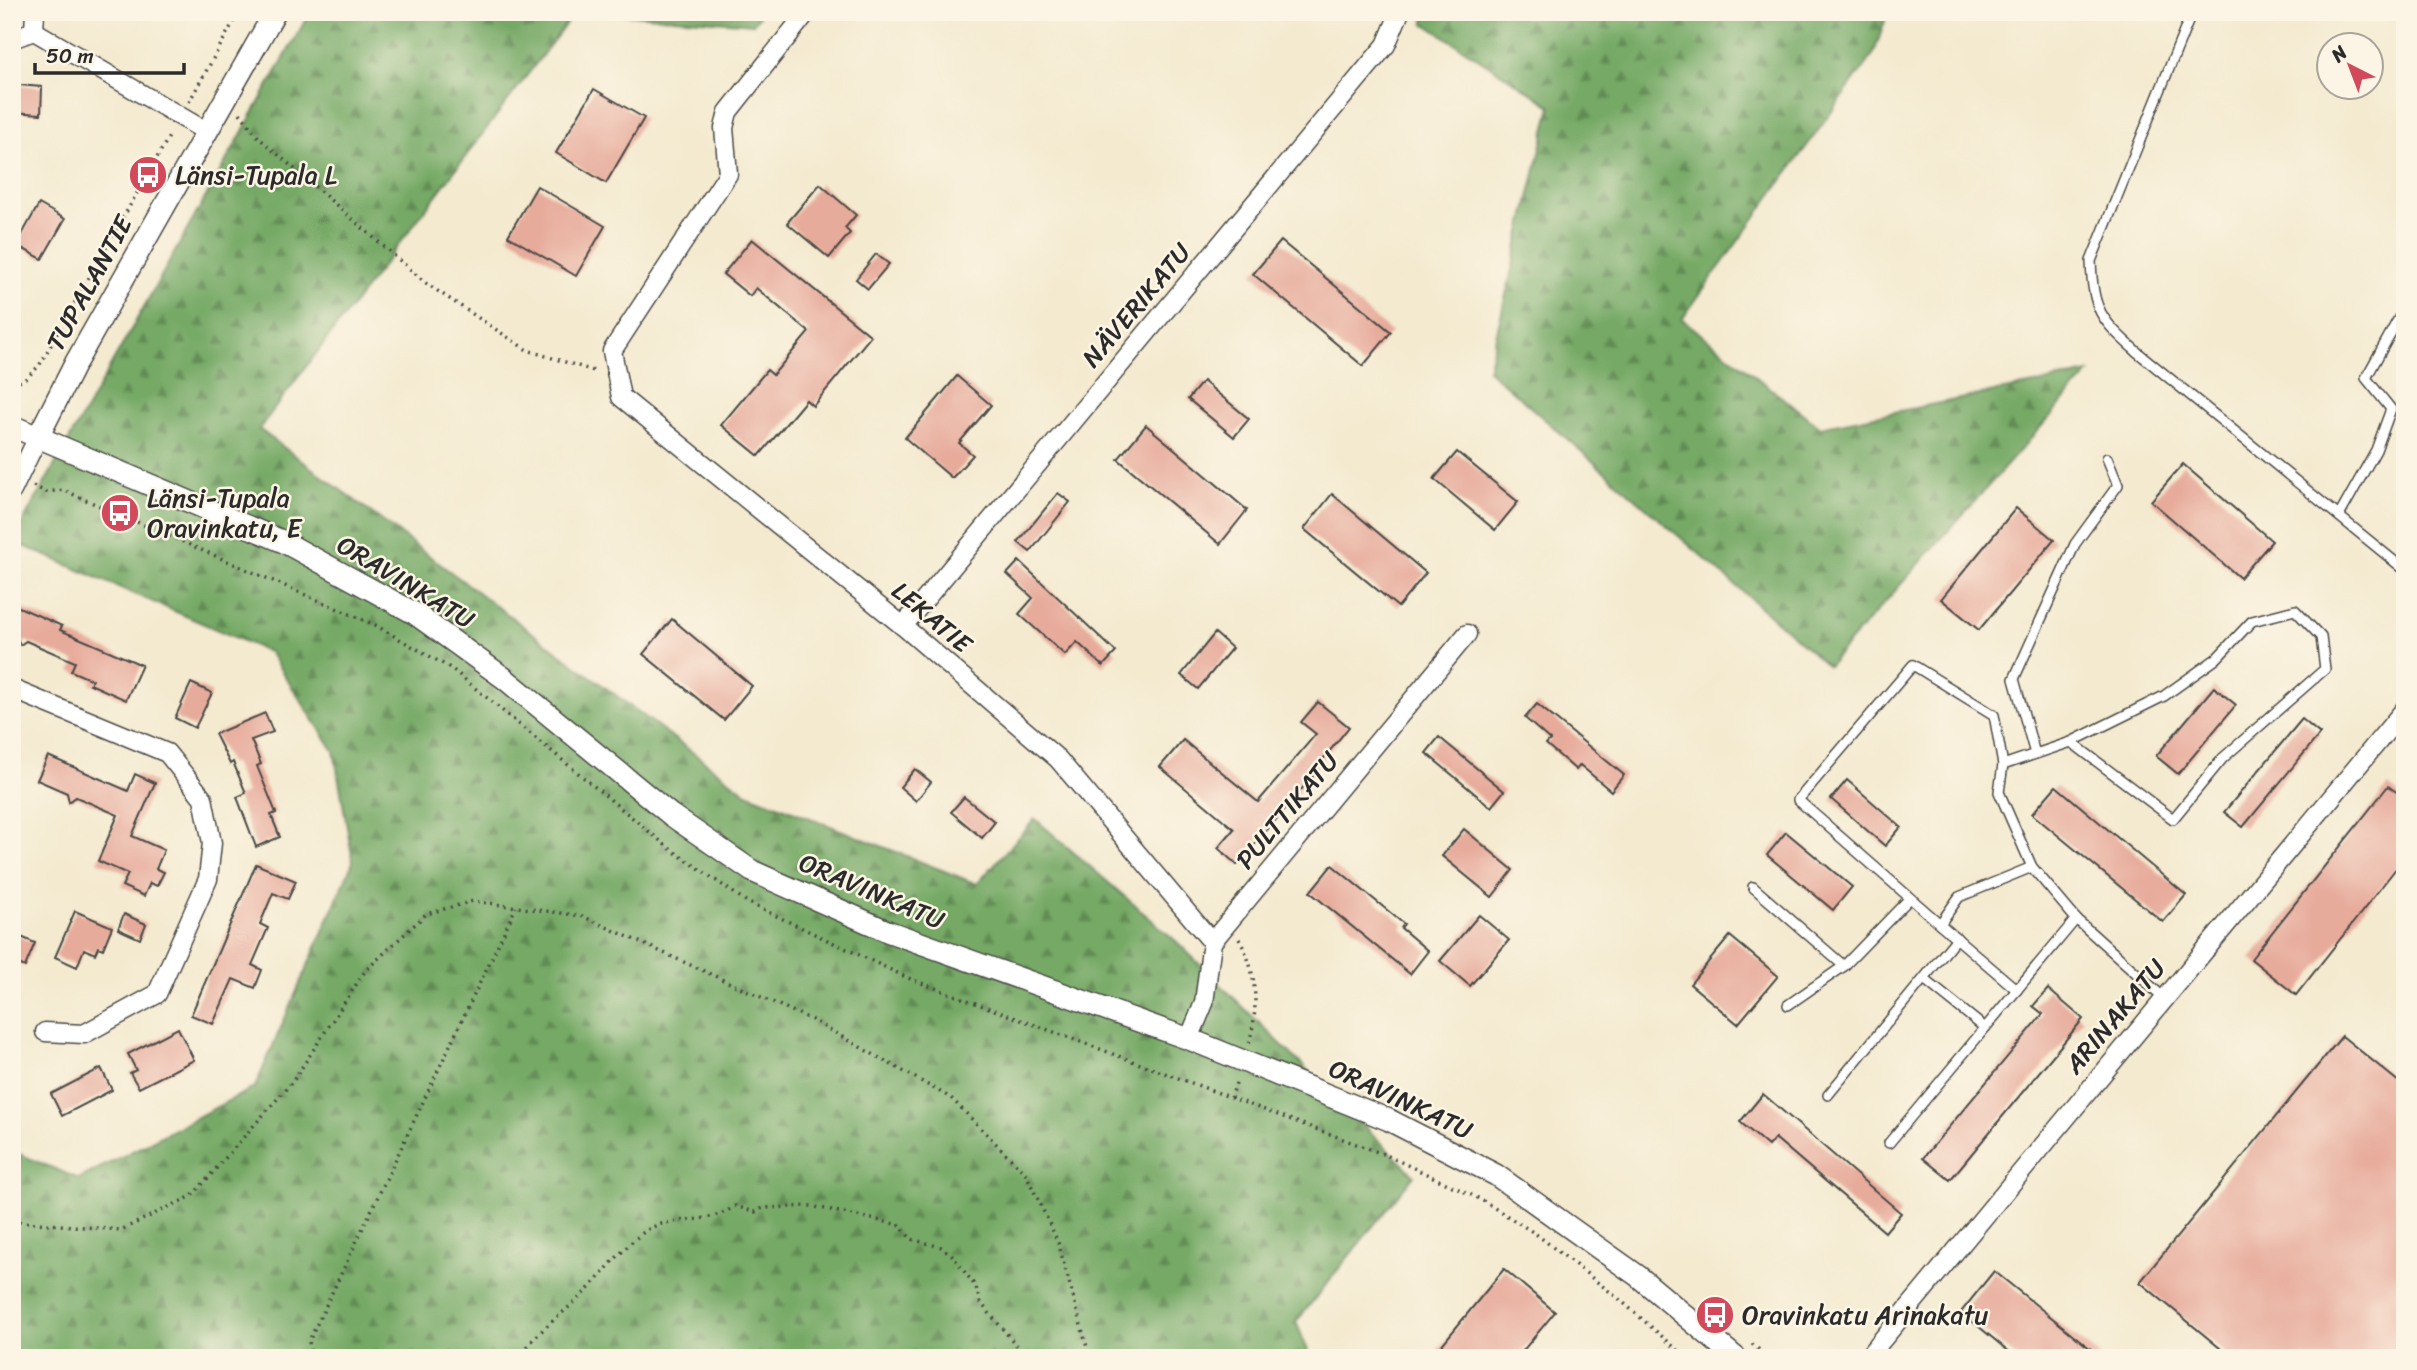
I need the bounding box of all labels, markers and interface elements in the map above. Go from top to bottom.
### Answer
scale bar [35,32,184,76]
north arrow [2316,32,2386,102]
text: 50 m [46,37,94,75]
text: N [2322,37,2356,71]
place label: Länsi-Tupala L [175,152,337,198]
bus stop icon: Länsi-Tupala L [127,154,169,196]
street label: TUPALANTIE [33,205,146,359]
street label: NÄVERIKATU [1069,231,1203,378]
place label: Länsi-Tupala Oravinkatu, E [147,475,303,551]
bus stop icon: Länsi-Tupala Oravinkatu, E [99,492,141,534]
street label: ORAVINKATU [328,522,484,642]
street label: LEKATIE [881,569,984,666]
street label: PULTTIKATU [1223,740,1351,880]
street label: ORAVINKATU [792,840,952,942]
street label: ARINAKATU [2052,948,2178,1085]
street label: ORAVINKATU [1321,1045,1481,1153]
place label: Oravinkatu Arinakatu [1742,1292,1988,1338]
bus stop icon: Oravinkatu Arinakatu [1694,1294,1736,1336]

